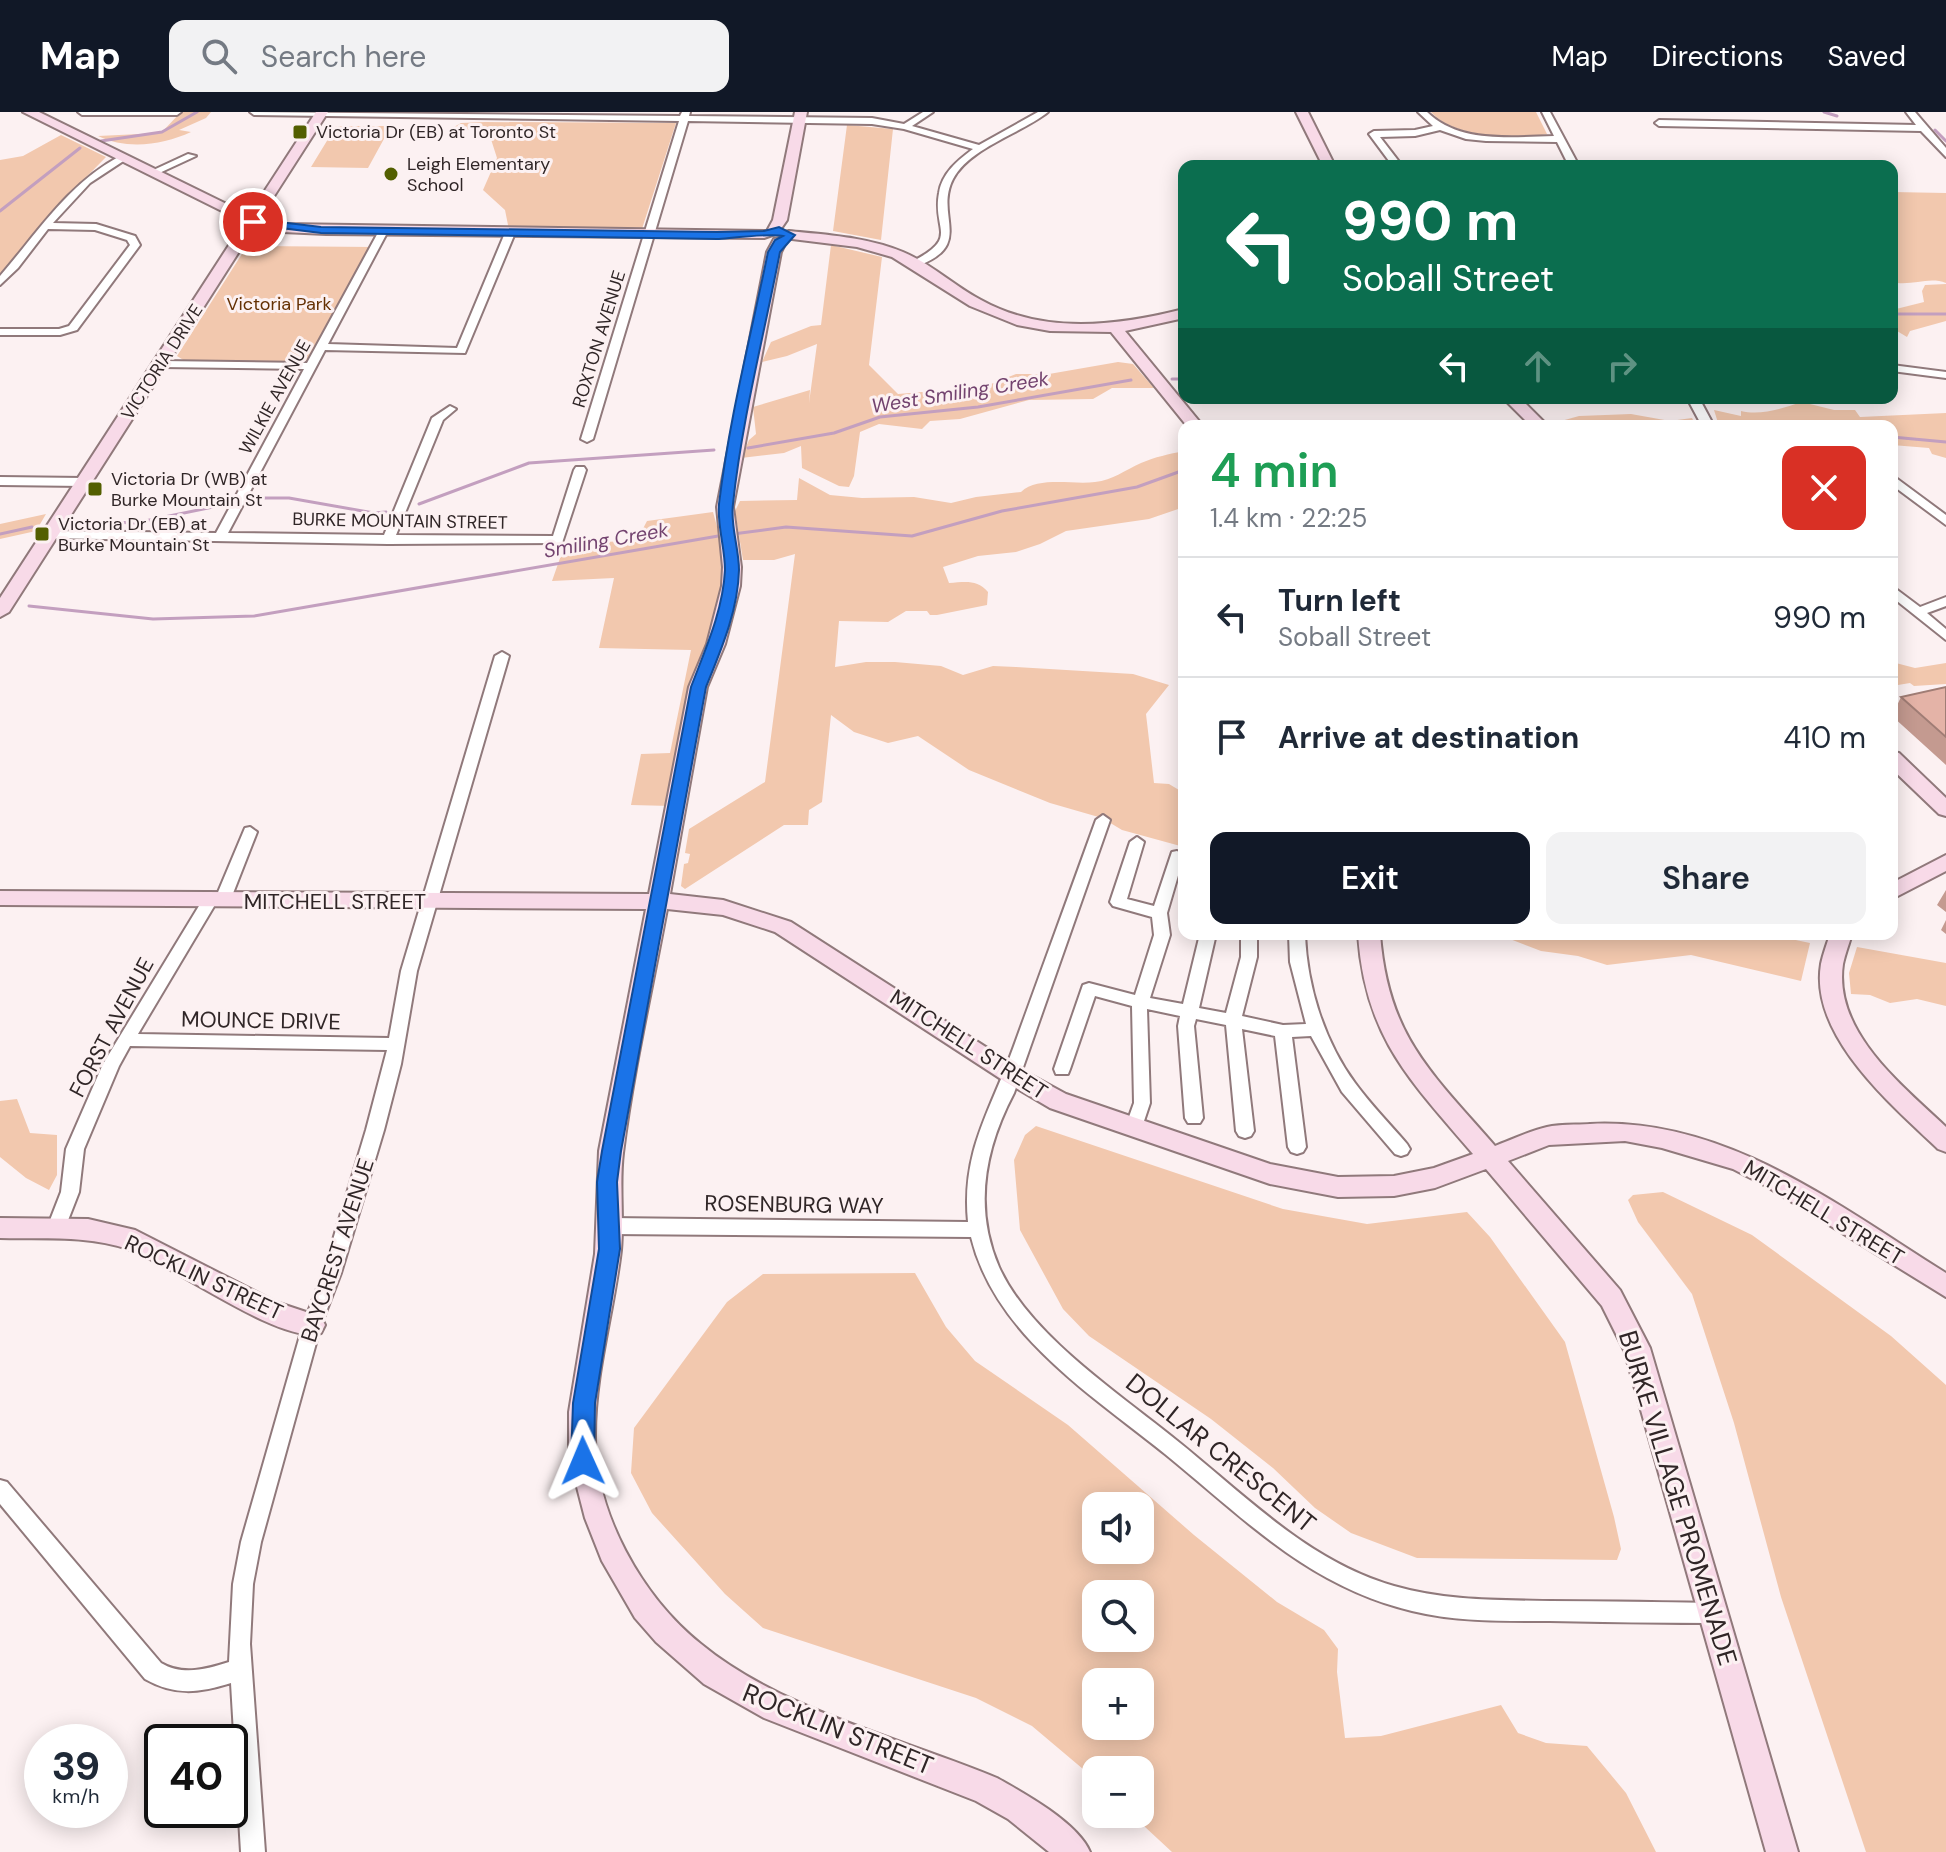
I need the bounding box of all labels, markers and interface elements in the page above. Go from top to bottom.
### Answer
search box [169,20,729,92]
text: Map [40,31,121,81]
icon: search [197,34,241,78]
text: Search here [261,37,426,76]
text: Map [1551,38,1608,75]
text: Directions [1652,38,1784,75]
text: Saved [1828,38,1906,75]
place label: Victoria Dr (EB) at Toronto St [316,120,556,144]
marker: Victoria Dr (EB) at Toronto St [291,123,309,141]
place label: Leigh Elementary School [407,152,550,197]
marker: Leigh Elementary School [382,165,400,183]
text: 990 m [1342,184,1518,257]
pin [219,188,287,256]
icon: left [1210,192,1314,296]
icon: arrive [231,200,275,244]
text: Soball Street [1342,255,1554,302]
street label: ROXTON AVENUE [567,268,631,410]
park label: Victoria Park [227,292,332,316]
street label: VICTORIA DRIVE [116,300,208,424]
street label: WILKIE AVENUE [234,335,316,459]
icon: left [1432,344,1476,388]
icon: ahead [1516,344,1560,388]
icon: right [1600,344,1644,388]
water label: West Smiling Creek [869,365,1051,419]
text: 4 min [1210,439,1338,502]
button: close [1782,446,1866,530]
place label: Victoria Dr (WB) at Burke Mountain St [111,467,267,512]
marker: Victoria Dr (WB) at Burke Mountain St [86,480,104,498]
text: 1.4 km · 22:25 [1210,501,1367,535]
street label: BURKE MOUNTAIN STREET [292,507,508,535]
place label: Victoria Dr (EB) at Burke Mountain St [58,512,210,557]
water label: Smiling Creek [542,516,671,564]
marker: Victoria Dr (EB) at Burke Mountain St [33,525,51,543]
text: Turn left [1278,581,1401,620]
icon: left [1210,595,1254,639]
text: 990 m [1773,598,1866,637]
text: Soball Street [1278,620,1431,654]
icon: arrive [1210,715,1254,759]
text: Arrive at destination [1278,718,1579,757]
text: 410 m [1783,718,1866,757]
button: Exit [1210,832,1530,924]
button: Share [1546,832,1866,924]
street label: MITCHELL STREET [244,887,426,916]
street label: FORST AVENUE [62,952,160,1102]
street label: MITCHELL STREET [884,983,1053,1106]
street label: MOUNCE DRIVE [181,1005,341,1036]
street label: MITCHELL STREET [1738,1153,1909,1272]
street label: BAYCREST AVENUE [294,1155,381,1346]
street label: ROSENBURG WAY [704,1188,884,1221]
street label: ROCKLIN STREET [120,1228,288,1327]
street label: BURKE VILLAGE PROMENADE [1611,1326,1745,1670]
street label: DOLLAR CRESCENT [1119,1366,1323,1540]
position arrow [541,1419,625,1503]
map controls [1082,1492,1154,1828]
button: sound [1082,1492,1154,1564]
button: search [1082,1580,1154,1652]
button: + [1082,1668,1154,1740]
street label: ROCKLIN STREET [738,1675,938,1783]
speed limit sign: 40 [144,1724,248,1828]
text: 39 [52,1740,100,1792]
button: − [1082,1756,1154,1828]
text: km/h [52,1783,100,1809]

